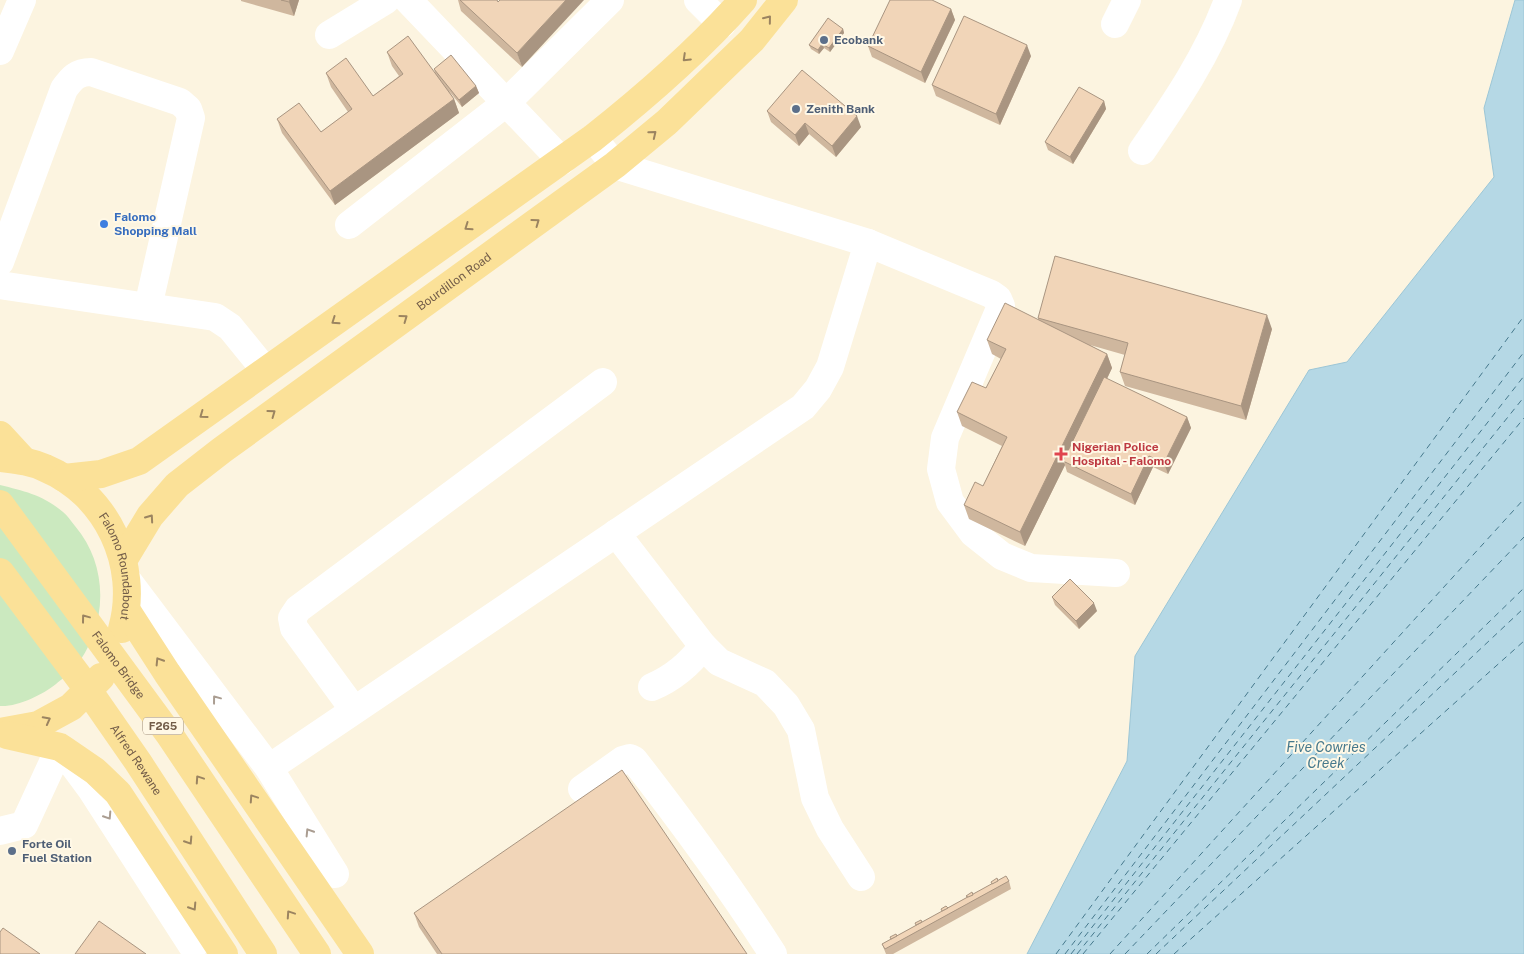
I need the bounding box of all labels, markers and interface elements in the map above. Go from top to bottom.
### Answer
one-way arrow [763,16,772,25]
place label: Ecobank [834,33,883,47]
marker: Ecobank [818,34,830,46]
one-way arrow [683,52,692,61]
place label: Zenith Bank [806,102,875,116]
marker: Zenith Bank [790,103,802,115]
one-way arrow [647,131,656,139]
place label: Falomo Shopping Mall [114,210,197,238]
marker: Falomo Shopping Mall [98,218,110,230]
one-way arrow [530,219,539,229]
one-way arrow [464,221,474,230]
street label: Bourdillon Road [414,250,494,313]
one-way arrow [331,315,341,324]
one-way arrow [398,315,408,324]
one-way arrow [199,409,209,418]
one-way arrow [266,410,276,419]
place label: Nigerian Police Hospital - Falomo [1072,440,1171,468]
marker: Nigerian Police Hospital - Falomo [1054,447,1068,461]
street label: Falomo Roundabout [96,510,134,622]
one-way arrow [144,514,153,524]
one-way arrow [82,615,90,624]
street label: Falomo Bridge [89,628,148,702]
one-way arrow [156,657,165,666]
one-way arrow [214,696,222,705]
one-way arrow [42,716,51,726]
road number: F265 [143,718,183,734]
street label: Alfred Rewane [107,722,165,798]
water label: Five Cowries Creek [1286,739,1366,771]
one-way arrow [196,775,205,784]
one-way arrow [250,794,260,803]
one-way arrow [101,810,111,819]
one-way arrow [306,829,315,838]
one-way arrow [183,836,193,845]
place label: Forte Oil Fuel Station [22,837,92,865]
marker: Forte Oil Fuel Station [6,845,18,857]
one-way arrow [187,901,196,910]
one-way arrow [287,910,296,919]

